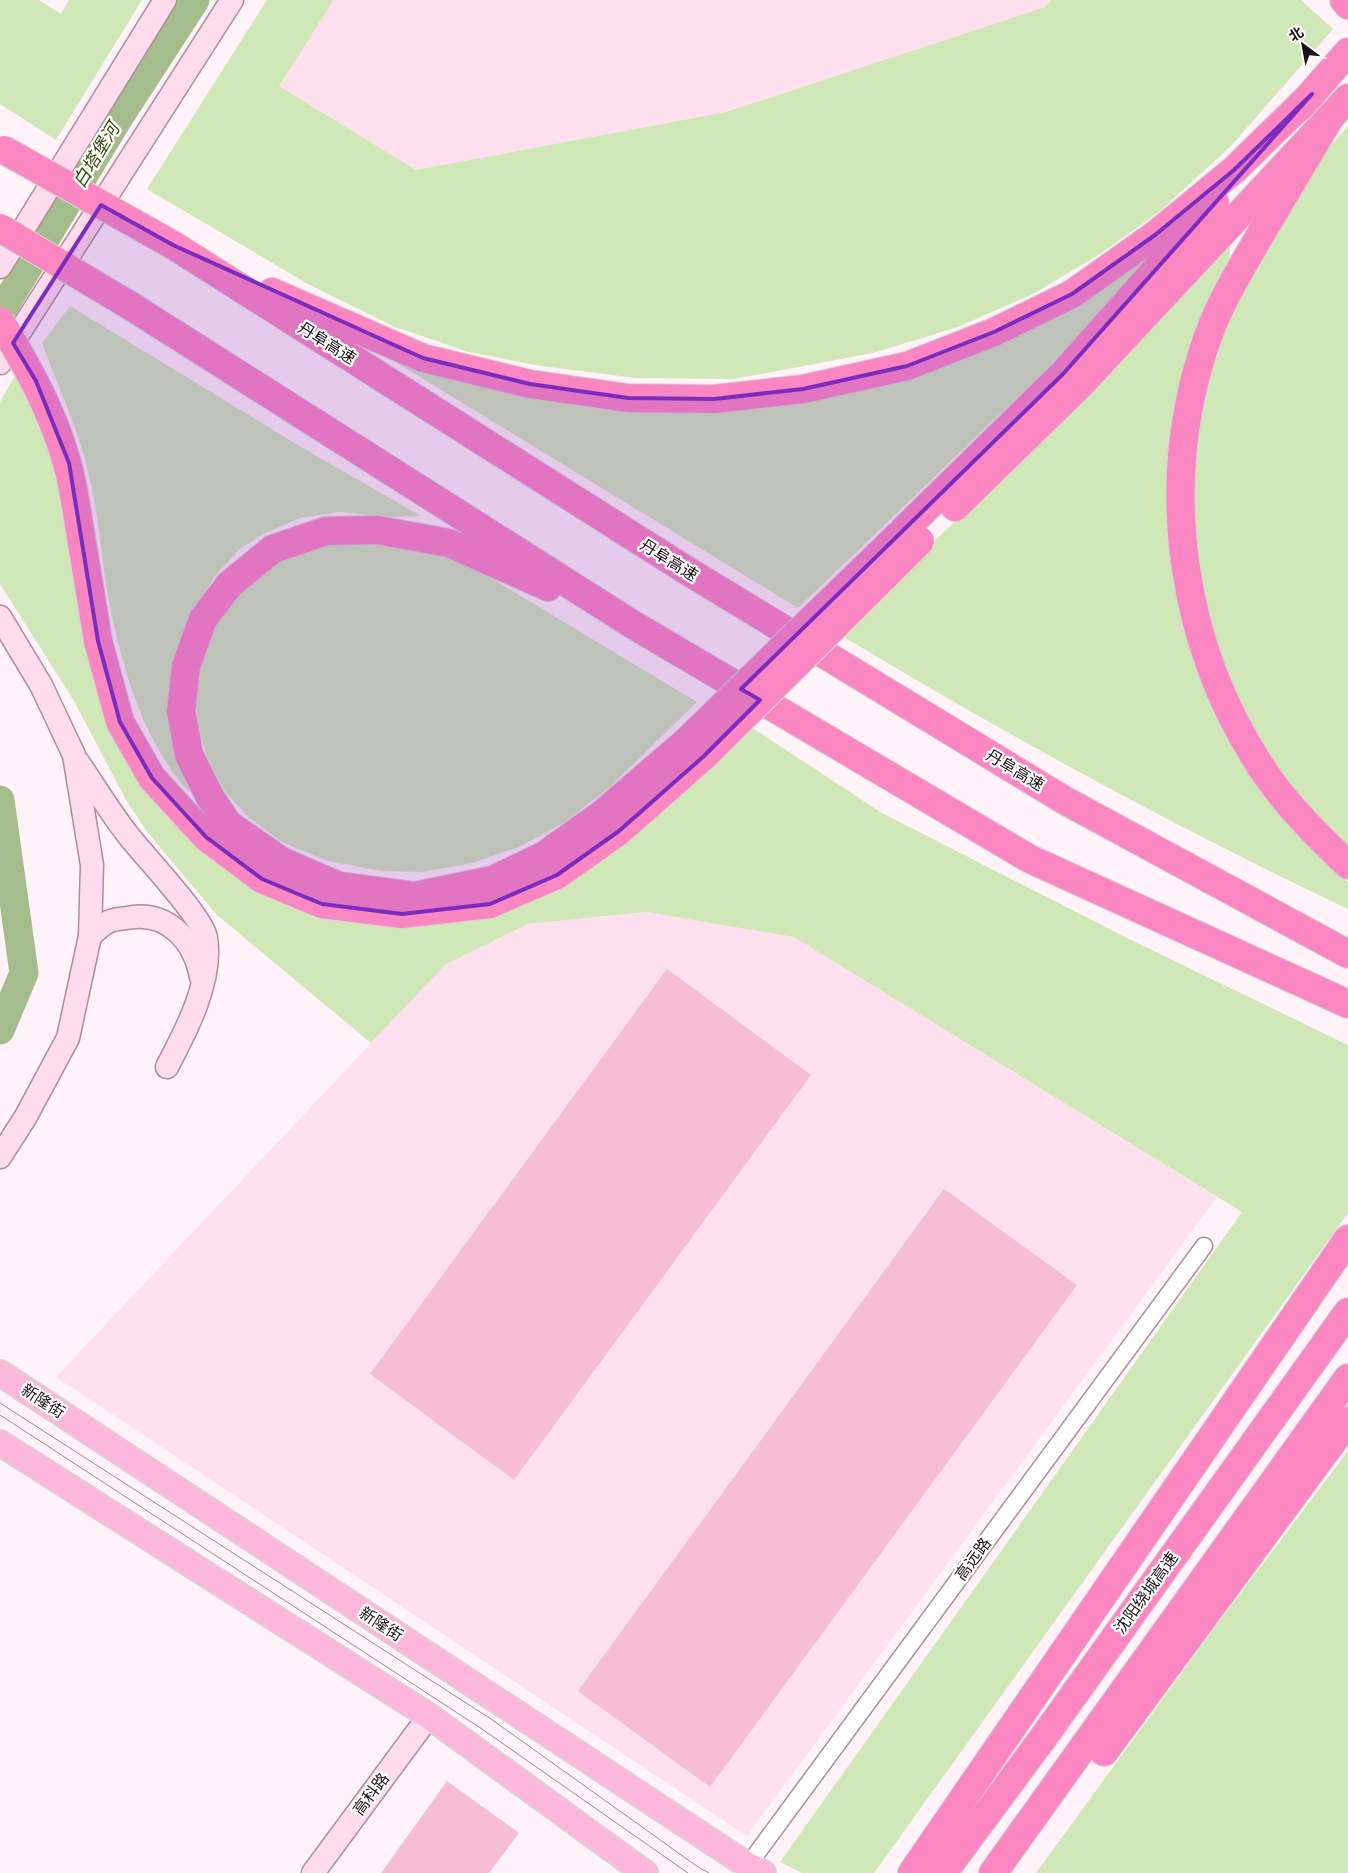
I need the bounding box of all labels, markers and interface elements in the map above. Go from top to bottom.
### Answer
north arrow [1278,20,1328,70]
text: 北 [1286,23,1306,44]
water label: 白塔堡河 [68,116,125,191]
street label: 丹阜高速 [295,318,359,368]
street label: 丹阜高速 [637,535,701,585]
street label: 丹阜高速 [983,745,1047,795]
street label: 新隆街 [18,1380,68,1422]
street label: 高远路 [951,1534,995,1584]
street label: 沈阳绕城高速 [1110,1549,1182,1637]
street label: 新隆街 [356,1603,406,1645]
street label: 高科路 [349,1769,393,1819]

